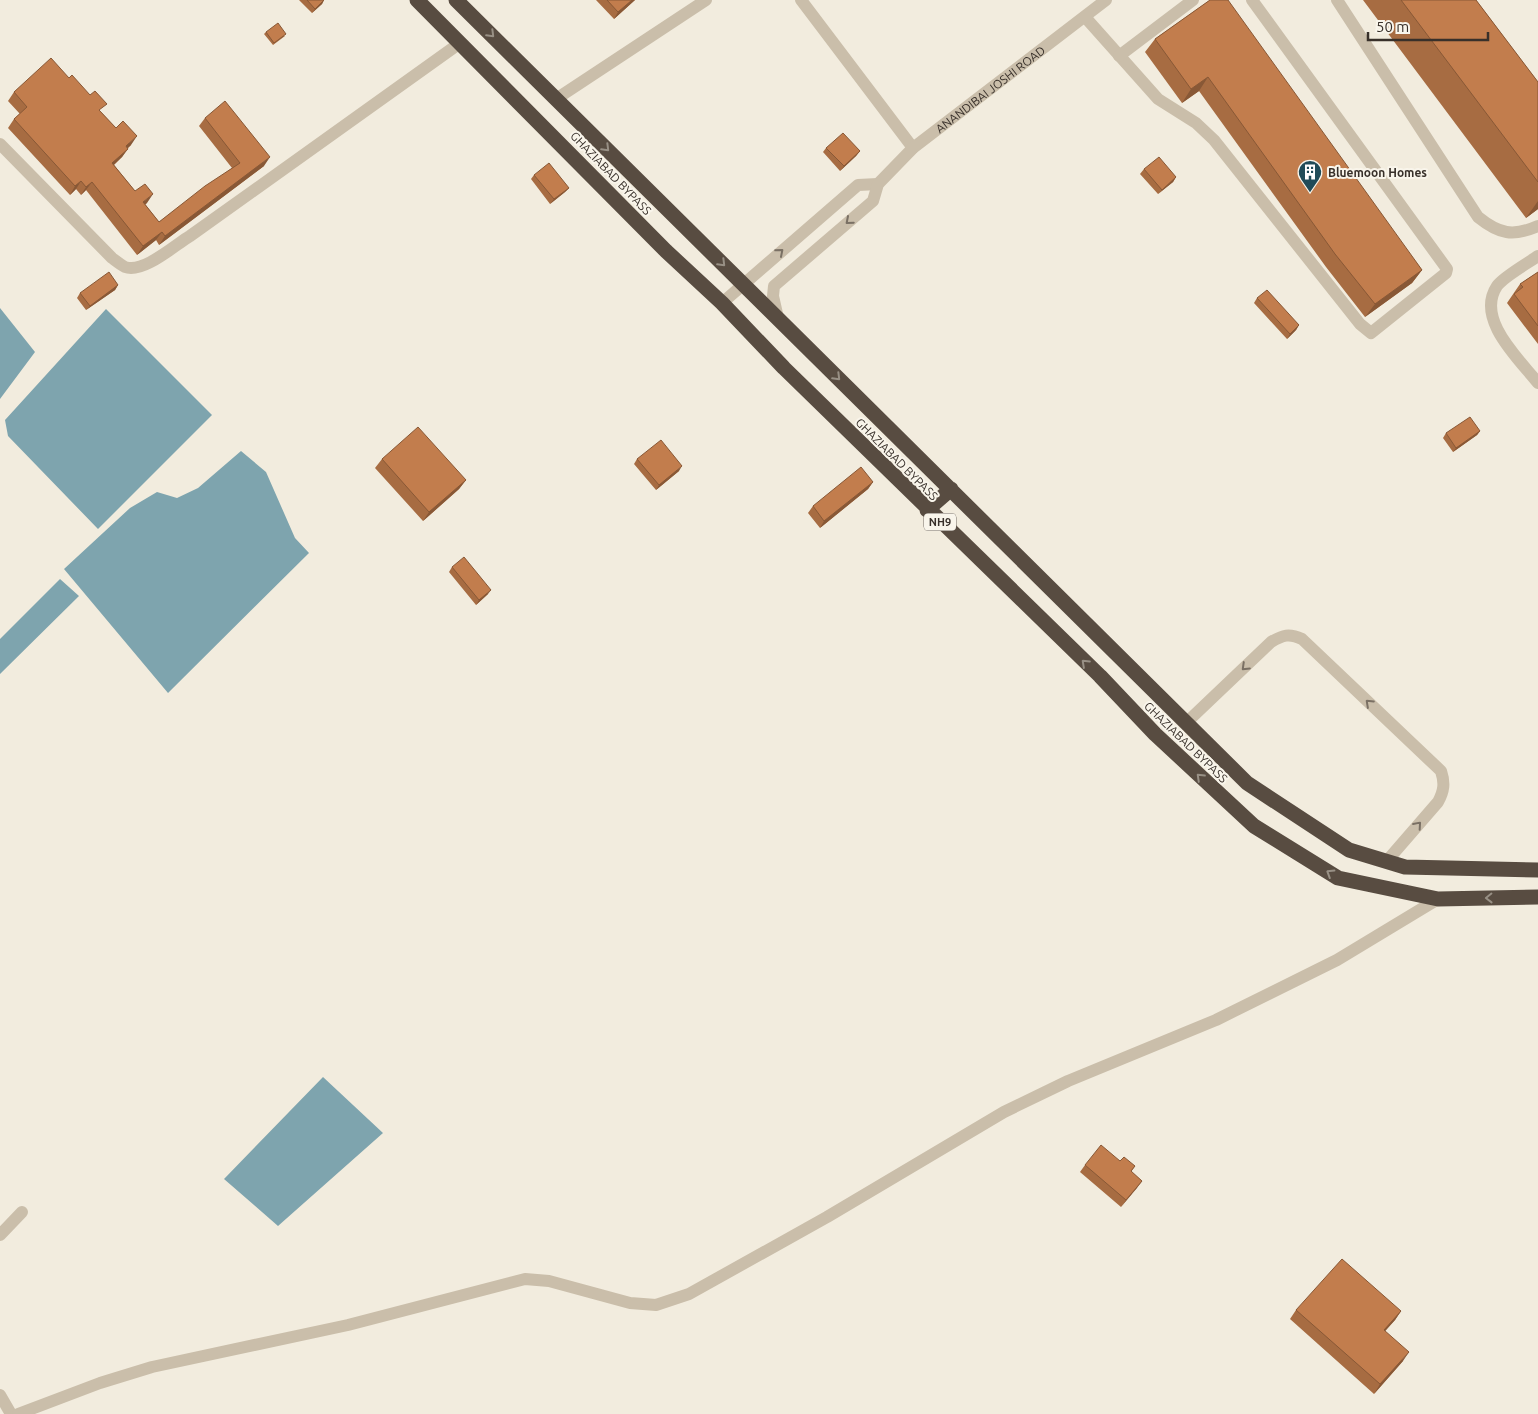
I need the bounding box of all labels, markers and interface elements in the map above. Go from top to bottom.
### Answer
scale bar [1368,10,1488,42]
text: 50 m [1376,18,1409,35]
one-way arrow [485,28,494,37]
street label: ANANDIBAI JOSHI ROAD [933,43,1047,135]
street label: GHAZIABAD BYPASS [568,129,654,217]
one-way arrow [600,143,609,152]
building icon: Bluemoon Homes [1297,159,1323,193]
place label: Bluemoon Homes [1328,166,1427,179]
one-way arrow [846,215,855,224]
one-way arrow [775,249,784,258]
one-way arrow [716,257,725,266]
one-way arrow [831,371,840,380]
street label: GHAZIABAD BYPASS [853,415,941,503]
road number: NH9 [924,514,956,530]
one-way arrow [1082,660,1091,669]
one-way arrow [1241,661,1250,670]
street label: GHAZIABAD BYPASS [1142,699,1230,785]
one-way arrow [1366,700,1375,709]
one-way arrow [1197,774,1206,783]
one-way arrow [1413,822,1421,831]
one-way arrow [1327,870,1336,880]
one-way arrow [1485,893,1493,903]

